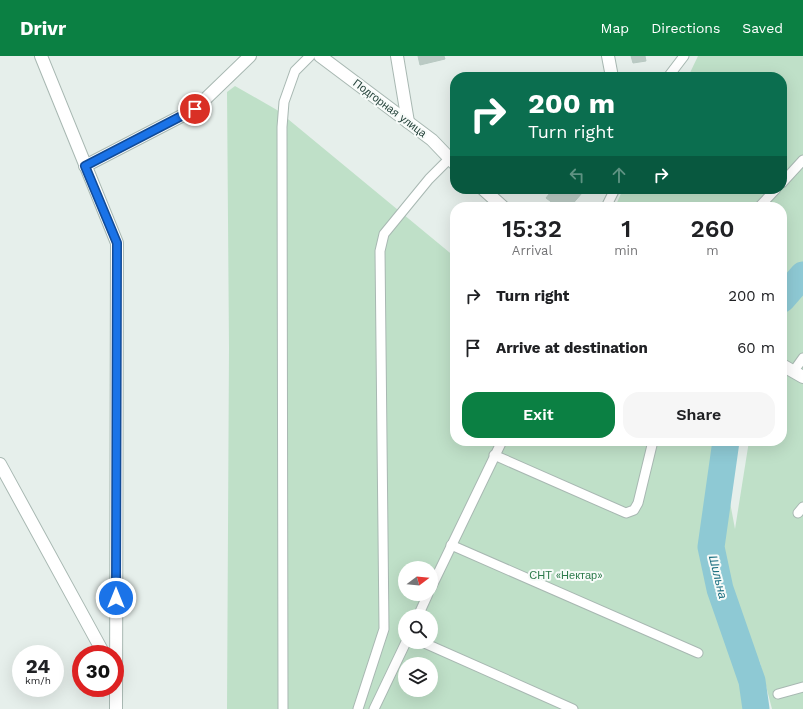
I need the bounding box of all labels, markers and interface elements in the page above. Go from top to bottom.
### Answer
text: Drivr [20,17,66,40]
text: Map [601,20,629,36]
text: Directions [651,20,720,36]
text: Saved [742,20,783,36]
street label: Подгорная улица [351,77,430,141]
text: 200 m [528,87,615,120]
icon: right [462,88,514,140]
pin [178,92,212,126]
icon: arrive [184,98,206,120]
text: Turn right [528,121,614,142]
icon: left [566,164,588,186]
icon: ahead [608,164,630,186]
icon: right [650,164,672,186]
text: 15:32 [502,215,562,243]
text: 1 [621,215,631,243]
text: 260 [690,215,735,243]
text: Arrival [512,243,552,258]
text: min [614,243,638,258]
text: m [706,243,719,258]
icon: right [462,285,484,307]
text: Turn right [496,287,569,305]
text: 200 m [728,287,775,305]
icon: arrive [462,337,484,359]
text: Arrive at destination [496,339,648,357]
text: 60 m [737,339,775,357]
button: Exit [462,392,615,438]
button: Share [623,392,775,438]
water label: Шильна [706,554,730,600]
north arrow [398,561,438,601]
map controls [398,561,438,697]
park label: СНТ «Нектар» [529,569,603,582]
position arrow [95,577,137,619]
button: search [398,609,438,649]
speed limit sign: 30 [72,645,124,697]
text: 24 [26,654,50,678]
button: layers [398,657,438,697]
text: km/h [25,675,51,686]

